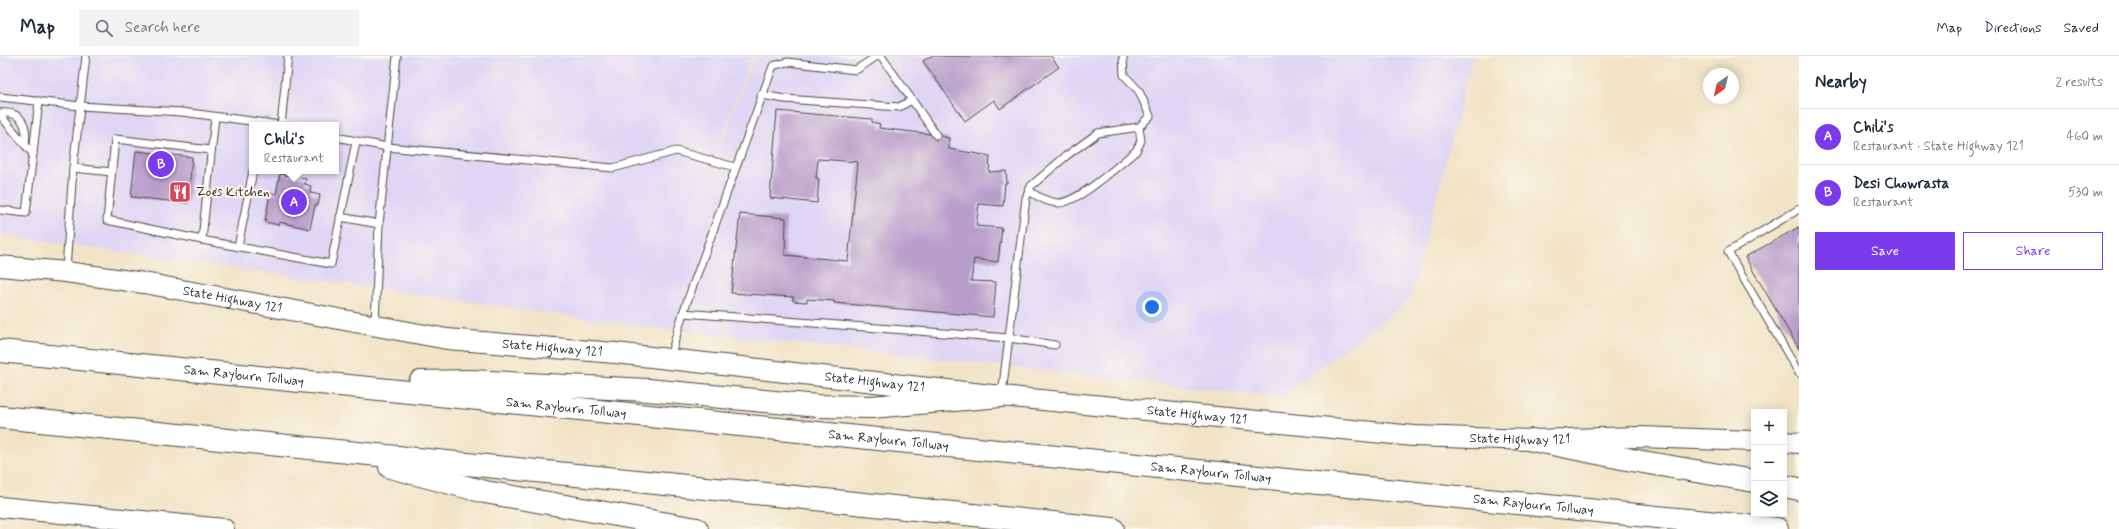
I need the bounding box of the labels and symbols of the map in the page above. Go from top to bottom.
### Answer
north arrow [1703,68,1739,104]
pin: B [148,149,174,179]
restaurant icon: Zoës Kitchen [167,179,193,205]
place label: Zoës Kitchen [196,184,270,201]
pin: A [281,187,307,217]
street label: State Highway 121 [181,282,283,317]
your location [1142,297,1162,317]
street label: State Highway 121 [502,335,603,360]
street label: Sam Rayburn Tollway [183,361,305,390]
street label: State Highway 121 [824,368,926,396]
street label: Sam Rayburn Tollway [505,393,627,422]
street label: State Highway 121 [1146,402,1248,428]
street label: Sam Rayburn Tollway [828,426,950,454]
street label: State Highway 121 [1469,429,1570,450]
street label: Sam Rayburn Tollway [1150,458,1272,487]
street label: Sam Rayburn Tollway [1472,490,1594,519]

